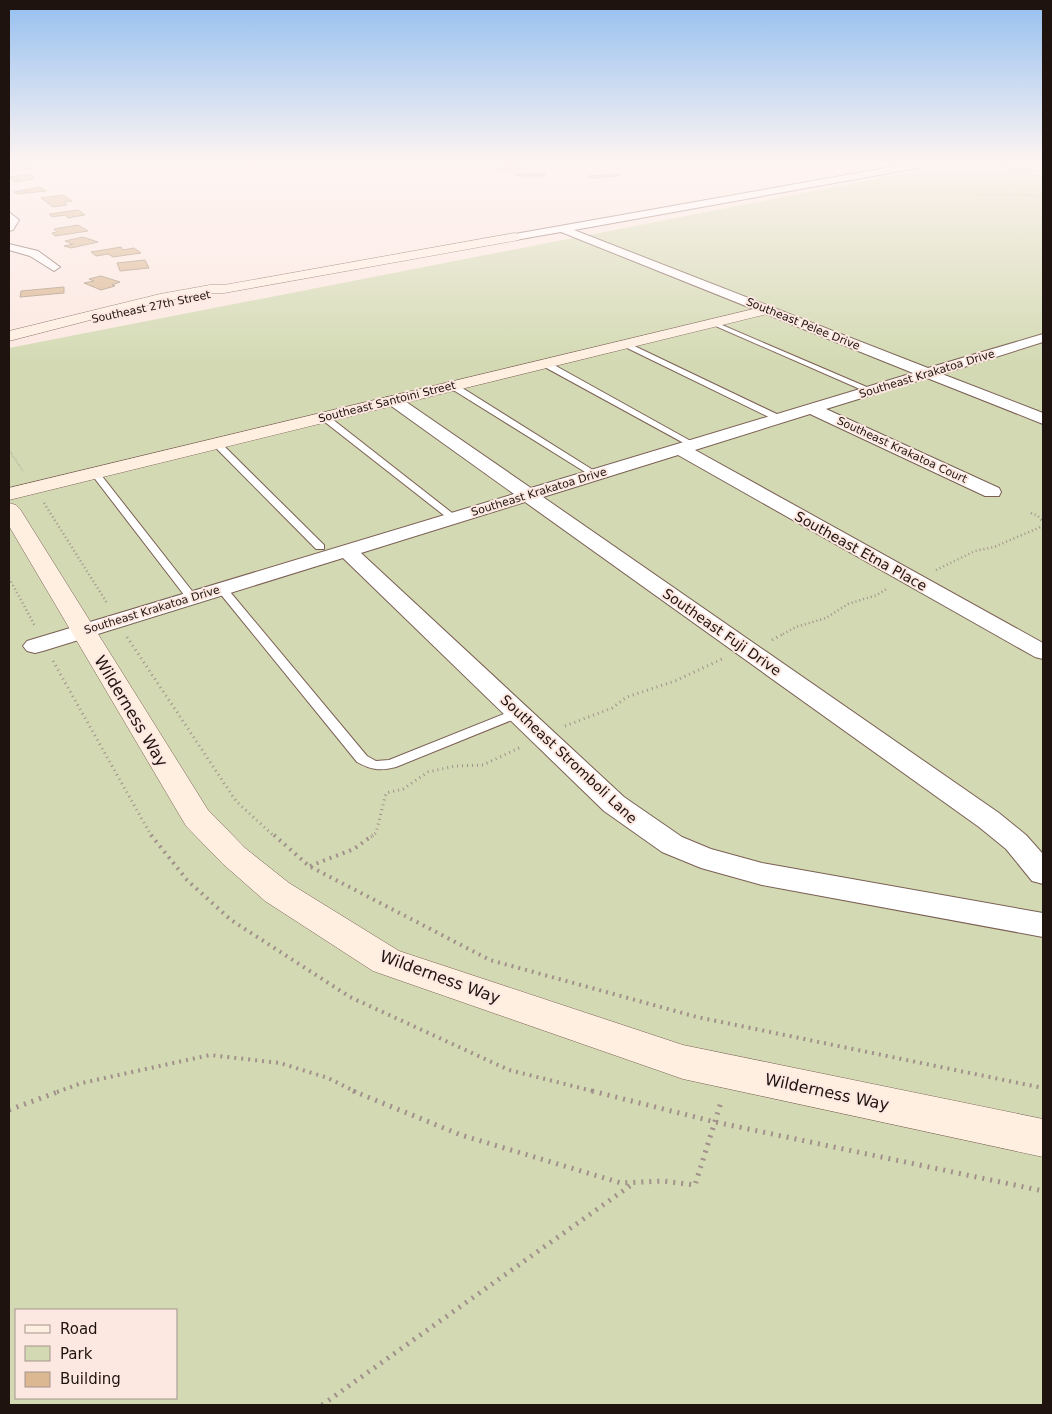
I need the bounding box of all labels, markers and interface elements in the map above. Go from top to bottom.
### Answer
street label: Southeast 27th Street [90,288,212,326]
street label: Southeast Pelee Drive [744,295,862,353]
street label: Southeast Krakatoa Drive [858,347,997,401]
street label: Southeast Santoini Street [317,379,458,425]
street label: Southeast Krakatoa Court [835,414,970,486]
street label: Southeast Krakatoa Drive [470,465,609,519]
street label: Southeast Etna Place [792,508,930,594]
street label: Southeast Krakatoa Drive [83,583,222,637]
street label: Southeast Fuji Drive [660,585,784,679]
street label: Wilderness Way [90,652,172,770]
street label: Southeast Stromboli Lane [497,692,641,826]
street label: Wilderness Way [377,946,503,1008]
street label: Wilderness Way [763,1070,891,1114]
legend [15,1309,178,1399]
text: Road [60,1320,98,1338]
text: Park [60,1345,93,1363]
text: Building [60,1370,121,1388]

